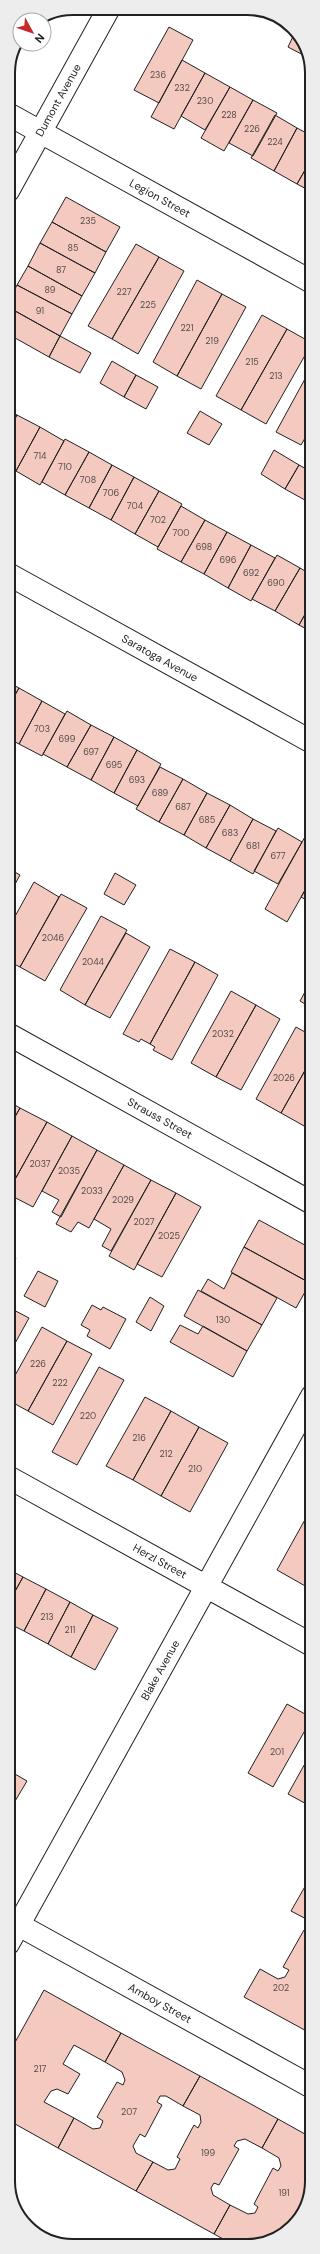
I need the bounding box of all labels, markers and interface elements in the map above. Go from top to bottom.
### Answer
north arrow [12,12,52,52]
text: N [32,31,48,46]
street label: Dumont Avenue [32,61,84,139]
house number: 236 [150,69,166,81]
house number: 232 [174,82,190,94]
house number: 230 [197,95,213,107]
house number: 228 [221,109,237,121]
house number: 226 [244,123,260,135]
house number: 224 [267,136,283,148]
street label: Legion Street [127,176,193,220]
house number: 235 [80,215,96,227]
house number: 85 [68,242,78,254]
house number: 87 [56,264,66,276]
house number: 89 [45,284,56,296]
house number: 227 [116,286,132,298]
house number: 225 [140,299,156,311]
house number: 91 [36,305,44,317]
house number: 221 [180,322,194,334]
house number: 219 [205,335,219,347]
house number: 215 [245,356,259,368]
house number: 213 [269,370,283,382]
house number: 714 [33,450,47,462]
house number: 710 [58,461,72,473]
house number: 708 [80,474,96,486]
house number: 706 [103,487,120,499]
house number: 704 [127,500,144,512]
house number: 702 [150,514,166,526]
house number: 700 [173,527,190,539]
house number: 698 [196,541,212,553]
house number: 696 [220,554,237,566]
house number: 692 [243,567,259,579]
house number: 690 [267,577,285,589]
street label: Saratoga Avenue [119,631,201,685]
house number: 703 [34,723,50,735]
house number: 699 [59,733,76,745]
house number: 697 [83,746,99,758]
house number: 695 [106,759,122,771]
house number: 693 [129,774,145,786]
house number: 689 [152,787,169,799]
house number: 687 [175,801,191,813]
house number: 685 [199,814,215,826]
house number: 683 [222,827,238,839]
house number: 681 [246,840,260,852]
house number: 677 [270,850,286,862]
house number: 2046 [42,932,65,944]
house number: 2044 [82,956,105,968]
house number: 2032 [212,1028,234,1040]
house number: 2026 [273,1072,295,1084]
street label: Strauss Street [125,1094,195,1142]
house number: 2037 [29,1158,51,1170]
house number: 2035 [58,1165,80,1177]
house number: 2033 [81,1185,103,1197]
house number: 2029 [112,1194,134,1206]
house number: 2027 [134,1216,155,1228]
house number: 2025 [158,1230,180,1242]
house number: 130 [216,1314,230,1326]
house number: 226 [30,1358,46,1370]
house number: 222 [52,1377,68,1389]
house number: 220 [80,1410,96,1422]
house number: 216 [132,1432,146,1444]
house number: 212 [159,1448,173,1460]
house number: 210 [188,1463,202,1475]
street label: Herzl Street [131,1540,189,1582]
house number: 213 [40,1611,54,1623]
house number: 211 [65,1624,76,1636]
street label: Blake Avenue [138,1637,182,1703]
house number: 201 [270,1746,284,1758]
street label: Amboy Street [126,1980,194,2026]
house number: 202 [273,1982,289,1994]
house number: 217 [34,2063,47,2075]
house number: 207 [121,2106,137,2118]
house number: 199 [201,2147,215,2159]
house number: 191 [278,2187,290,2199]

